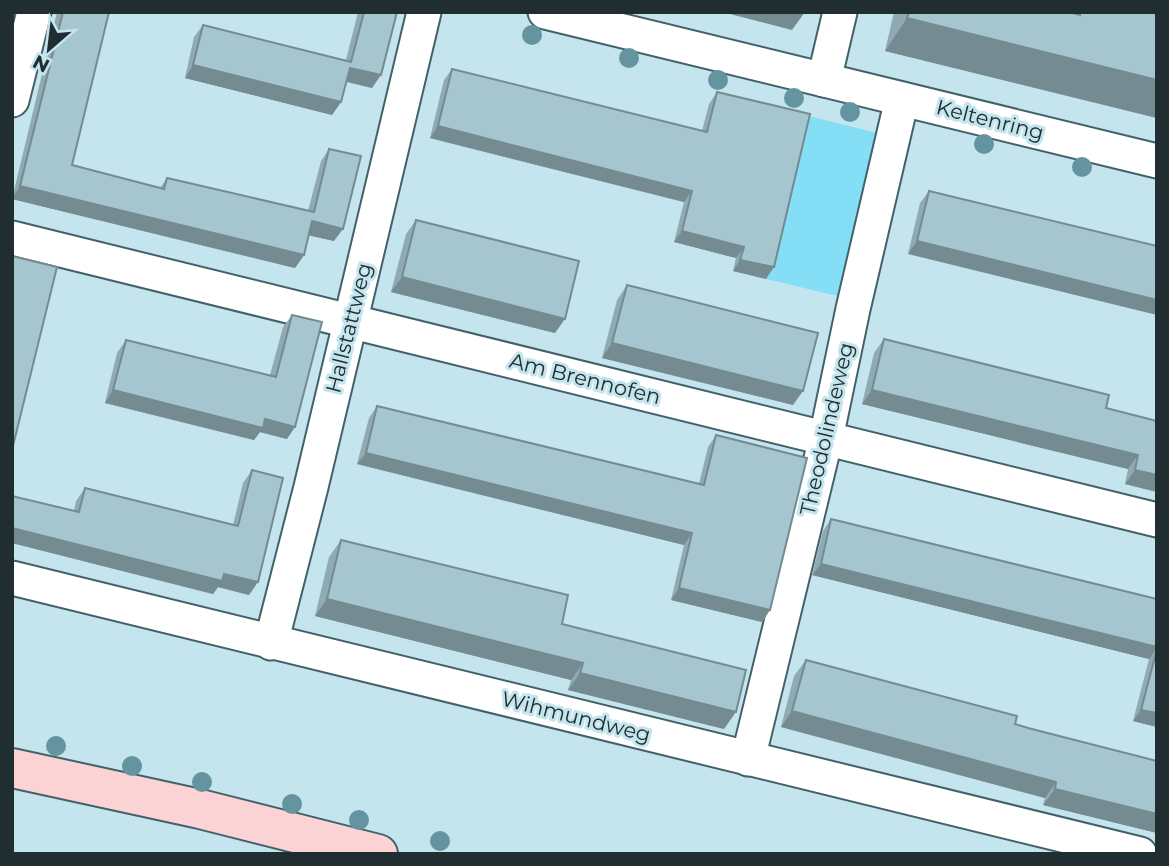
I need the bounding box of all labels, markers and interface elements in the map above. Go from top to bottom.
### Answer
north arrow [14,14,84,84]
text: N [29,50,53,77]
street label: Keltenring [934,94,1047,145]
street label: Hallstattweg [320,260,377,396]
street label: Theodolindeweg [794,340,859,518]
street label: Am Brennofen [507,348,663,409]
street label: Wihmundweg [499,686,653,747]

